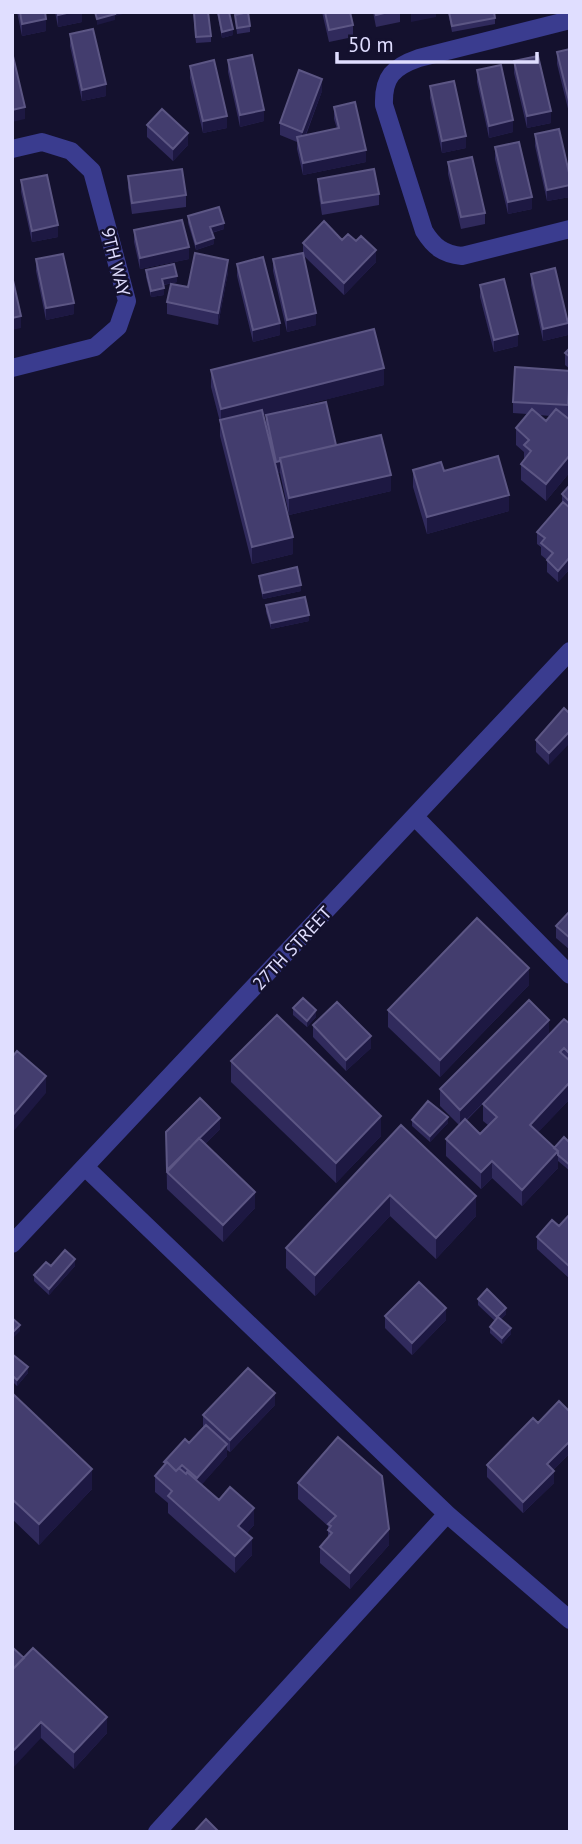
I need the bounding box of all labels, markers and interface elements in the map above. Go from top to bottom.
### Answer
scale bar [337,21,536,65]
text: 50 m [348,31,394,58]
street label: 9TH WAY [96,225,136,299]
street label: 27TH STREET [247,901,337,995]

